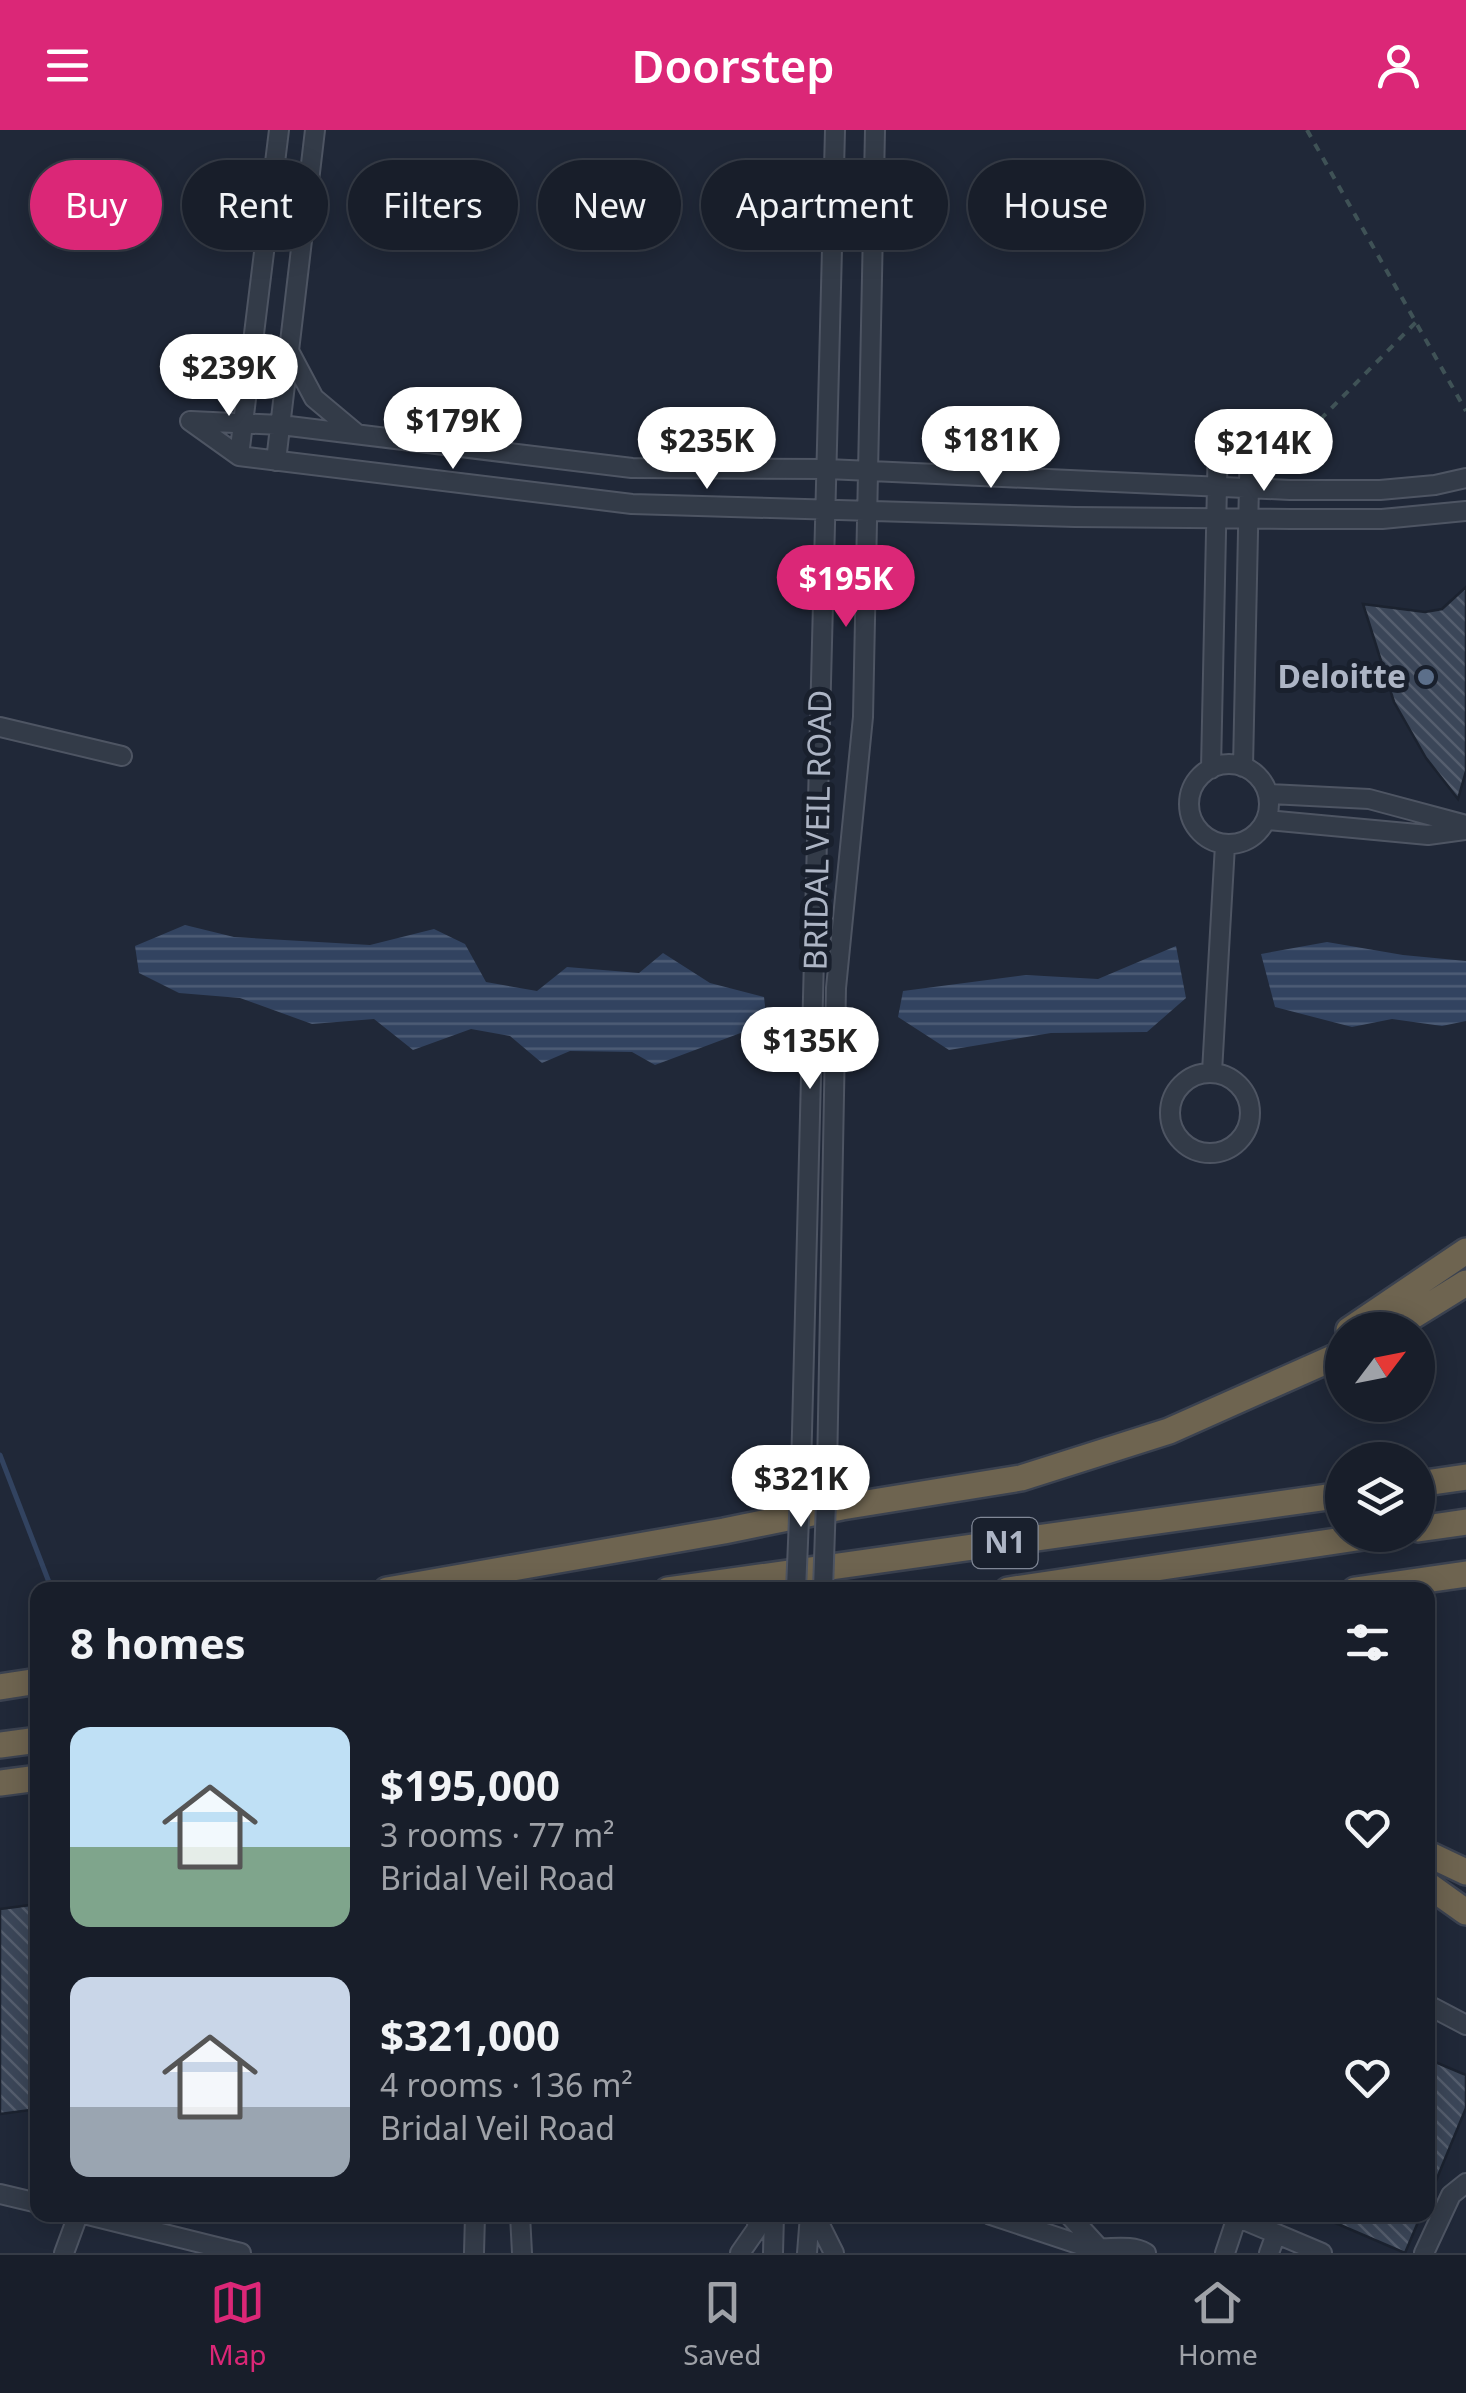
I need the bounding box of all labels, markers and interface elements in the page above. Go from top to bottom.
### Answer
text: Doorstep [632,35,834,96]
icon: menu [40,38,95,93]
icon: person [1371,38,1426,93]
chip: Buy [30,160,162,250]
chip: Rent [182,160,328,250]
chip: Filters [348,160,518,250]
chip: New [538,160,681,250]
chip: Apartment [701,160,948,250]
chip: House [968,160,1144,250]
pin: $239K [159,334,299,419]
text: $239K [182,345,276,388]
pin: $179K [383,387,523,472]
text: $179K [406,398,500,441]
pin: $181K [921,406,1061,491]
pin: $235K [637,407,777,492]
pin: $214K [1194,409,1334,494]
text: $181K [944,417,1038,460]
text: $235K [660,418,754,461]
text: $214K [1217,420,1311,463]
pin: $195K [776,545,916,630]
text: $195K [799,556,893,599]
place label: Deloitte [1277,654,1406,697]
marker: Deloitte [1415,666,1437,688]
street label: BRIDAL VEIL ROAD [793,689,840,971]
pin: $135K [740,1007,880,1092]
text: $135K [763,1018,857,1061]
north arrow [1325,1312,1435,1422]
map controls [1325,1312,1435,1552]
button: layers [1325,1442,1435,1552]
pin: $321K [731,1445,871,1530]
text: $321K [754,1456,848,1499]
road number: N1 [972,1518,1038,1568]
text: 8 homes [70,1614,246,1671]
icon: filters [1340,1615,1395,1670]
text: $195,000 [380,1756,560,1813]
icon: home [150,1767,270,1887]
icon: heart [1340,1800,1395,1855]
text: 3 rooms · 77 m² [380,1813,614,1856]
text: Bridal Veil Road [380,1856,615,1899]
text: $321,000 [380,2006,560,2063]
icon: home [150,2017,270,2137]
icon: heart [1340,2050,1395,2105]
text: 4 rooms · 136 m² [380,2063,633,2106]
text: Bridal Veil Road [380,2106,615,2149]
tab: Map [208,2275,267,2373]
tab: Saved [683,2275,761,2373]
tab: Home [1178,2275,1258,2373]

